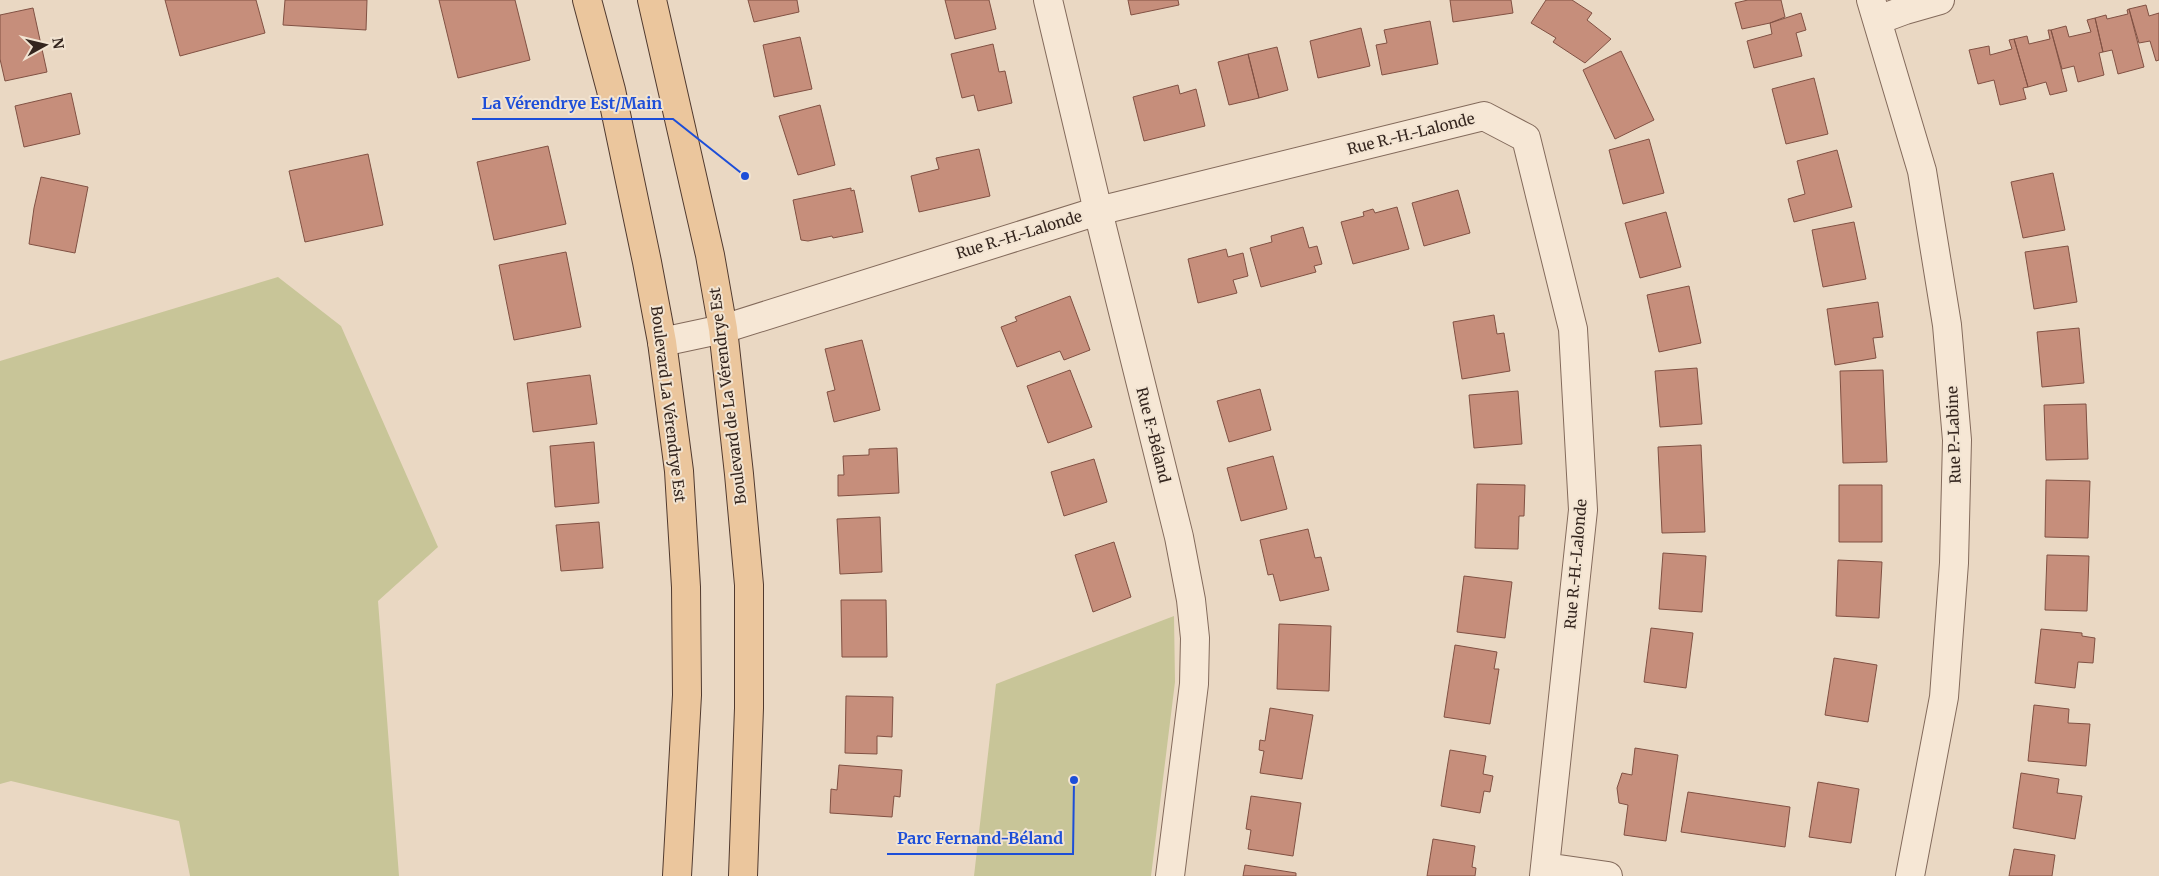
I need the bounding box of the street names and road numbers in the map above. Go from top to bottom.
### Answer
street label: Rue R.-H.-Lalonde [1345,108,1477,159]
street label: Rue R.-H.-Lalonde [954,206,1084,263]
street label: Boulevard de La Vérendrye Est [705,286,750,506]
street label: Boulevard La Vérendrye Est [647,305,690,503]
street label: Rue F.-Béland [1132,385,1175,485]
street label: Rue P.-Labine [1942,386,1965,484]
street label: Rue R.-H.-Lalonde [1560,498,1591,630]

